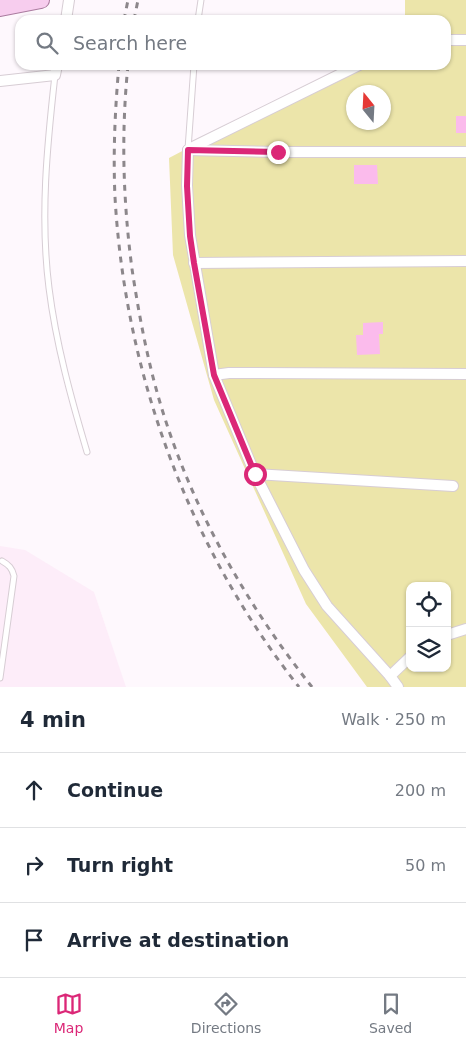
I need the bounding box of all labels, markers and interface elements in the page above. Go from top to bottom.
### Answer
search box [15,15,451,70]
icon: search [33,29,61,57]
text: Search here [73,32,187,54]
north arrow [346,85,391,130]
route end [267,141,290,164]
route start [244,463,267,486]
map controls [406,582,451,672]
button: locate [406,582,451,627]
button: layers [406,627,451,672]
text: 4 min [20,708,86,732]
text: Walk · 250 m [341,710,446,729]
icon: ahead [20,776,48,804]
text: Continue [67,779,163,801]
text: 200 m [395,781,446,800]
icon: right [20,851,48,879]
text: Turn right [67,854,173,876]
text: 50 m [405,856,446,875]
icon: arrive [20,926,48,954]
text: Arrive at destination [67,929,289,951]
tab: Map [54,990,83,1036]
tab: Directions [191,990,261,1036]
tab: Saved [369,990,412,1036]

